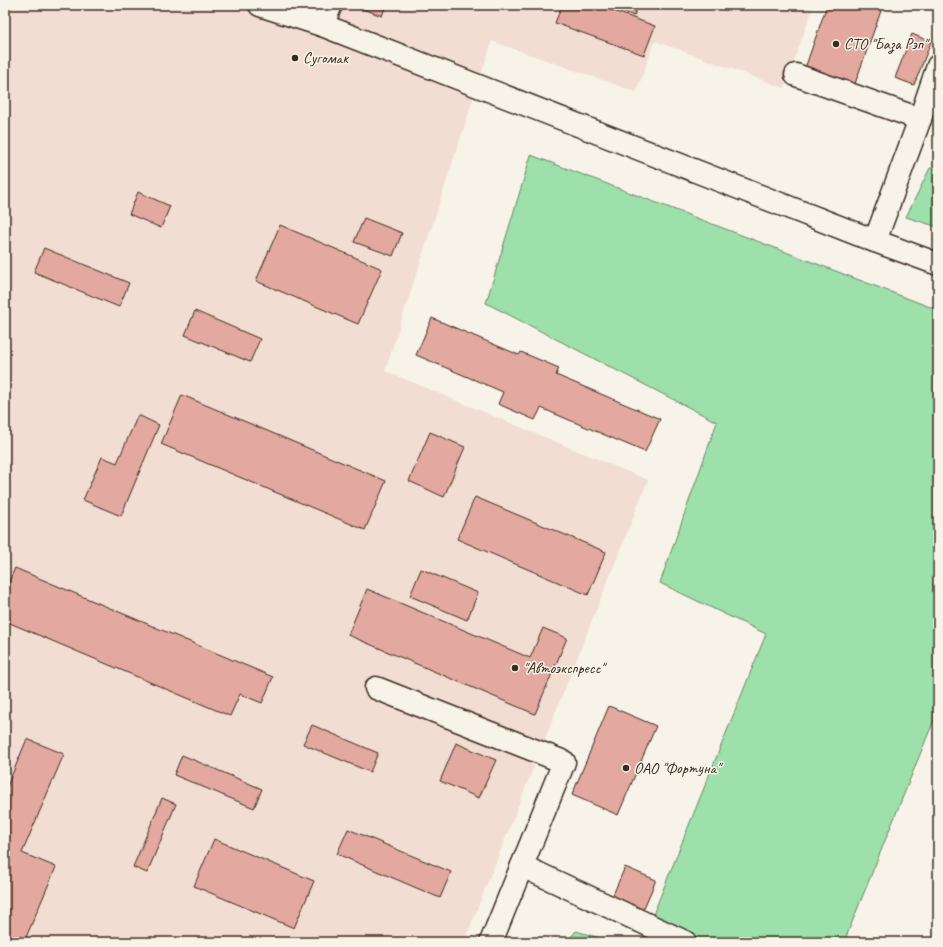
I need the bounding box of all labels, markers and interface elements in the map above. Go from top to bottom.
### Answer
place label: СТО "База Рэп" [844,34,930,54]
marker: СТО "База Рэп" [831,39,841,49]
place label: Сугомак [303,48,349,68]
marker: Сугомак [290,53,300,63]
place label: "Автоэкспресс" [523,658,607,678]
marker: "Автоэкспресс" [510,663,520,673]
place label: ОАО "Фортуна" [634,758,723,778]
marker: ОАО "Фортуна" [621,763,631,773]

